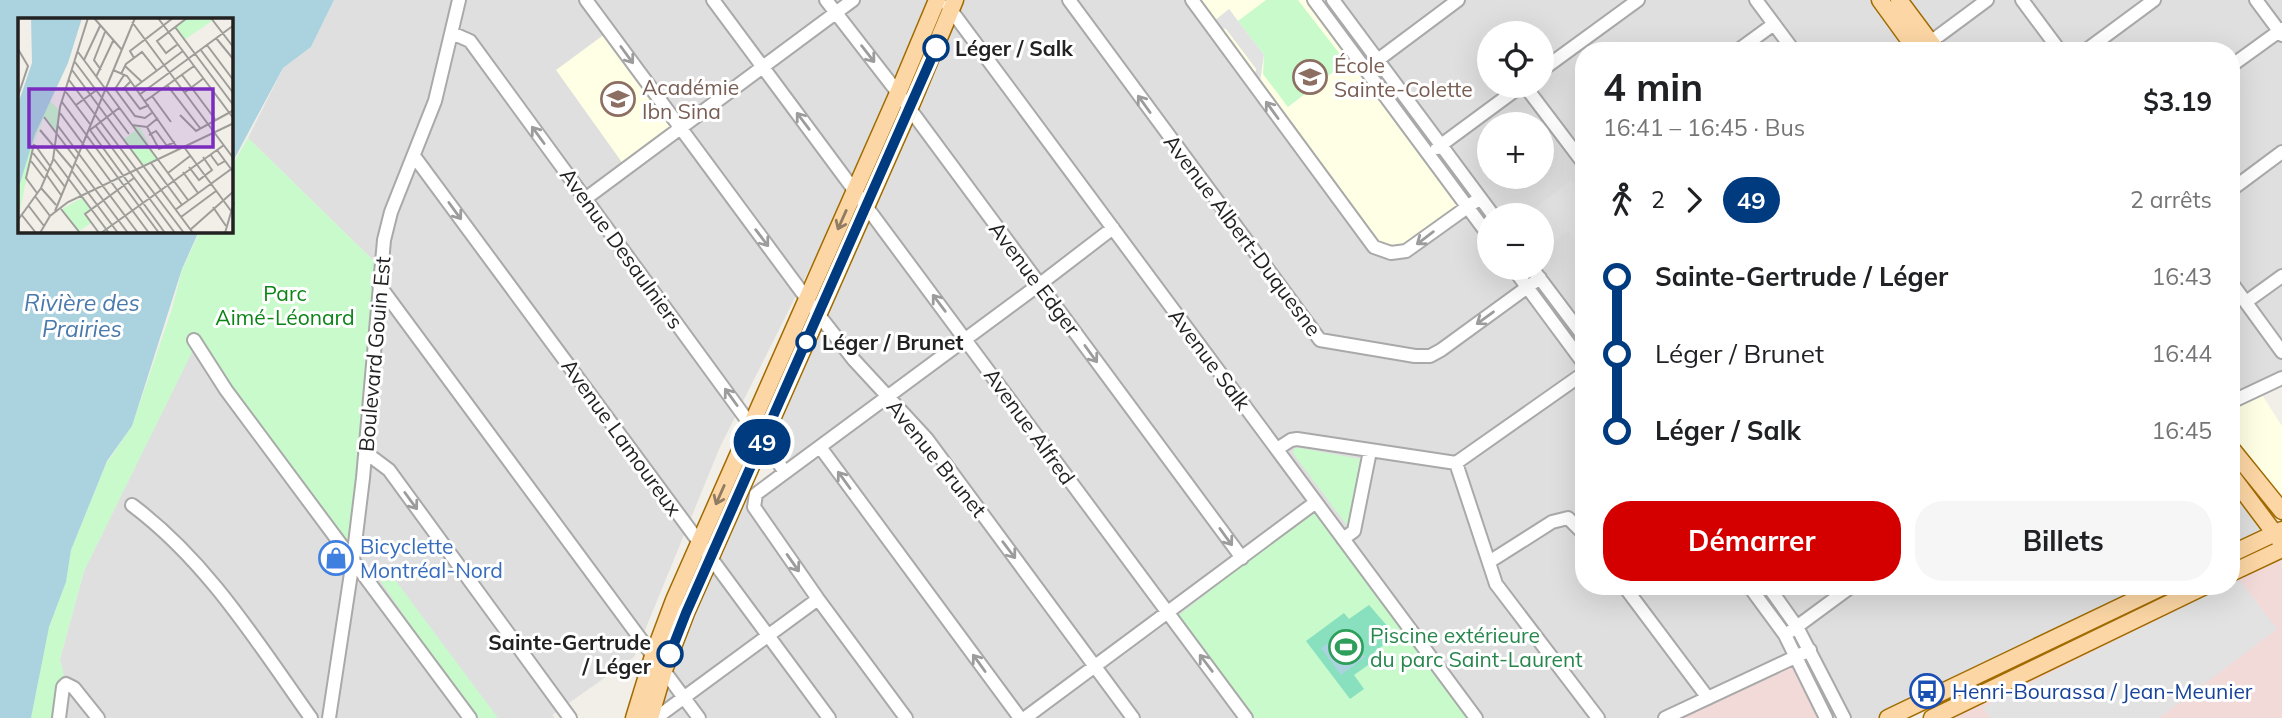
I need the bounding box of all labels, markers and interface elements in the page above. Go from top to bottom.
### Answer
inset map [18,18,233,233]
map controls [1477,21,1554,280]
button: locate [1477,21,1554,98]
marker: Léger / Salk [923,35,949,61]
place label: Léger / Salk [955,35,1073,61]
one-way arrow [860,44,875,63]
one-way arrow [619,45,634,64]
place label: École Sainte-Colette [1334,52,1473,102]
school or university icon: École Sainte-Colette [1291,58,1329,96]
text: 4 min [1603,63,1703,111]
place label: Académie Ibn Sina [642,74,739,124]
school or university icon: Académie Ibn Sina [599,80,637,118]
text: $3.19 [2143,85,2212,118]
one-way arrow [1137,95,1152,114]
one-way arrow [1265,100,1280,119]
one-way arrow [796,112,810,131]
button: + [1477,112,1554,189]
text: 16:41 – 16:45 · Bus [1603,113,1805,142]
one-way arrow [531,126,545,145]
street label: Avenue Albert-Duquesne [1159,129,1327,341]
street label: Avenue Desaulniers [555,162,689,334]
icon: walk [1603,181,1641,219]
icon: forward [1675,181,1713,219]
text: 2 [1651,185,1665,214]
text: 49 [1737,185,1766,215]
text: 2 arrêts [2130,185,2212,214]
one-way arrow [448,201,462,220]
button: − [1477,203,1554,280]
one-way arrow [835,209,848,230]
street label: Avenue Edger [984,216,1086,340]
one-way arrow [755,228,770,246]
one-way arrow [1416,231,1435,246]
street label: Boulevard Gouin Est [353,255,395,453]
text: Sainte-Gertrude / Léger [1655,260,1948,293]
text: 16:43 [2152,262,2212,291]
park label: Parc Aimé-Léonard [215,280,355,330]
water label: Rivière des Prairies [24,288,140,343]
one-way arrow [932,294,947,313]
street label: Avenue Salk [1163,303,1257,415]
one-way arrow [1476,311,1495,325]
place label: Léger / Brunet [822,329,964,355]
marker: Léger / Brunet [796,332,816,352]
text: Léger / Brunet [1655,337,1824,370]
text: 16:44 [2152,339,2212,368]
one-way arrow [1084,344,1099,363]
street label: Avenue Lamoureux [556,354,688,520]
street label: Avenue Alfred [979,363,1081,489]
one-way arrow [724,388,738,407]
street label: Avenue Brunet [882,394,992,522]
text: Léger / Salk [1655,414,1801,447]
text: 16:45 [2152,416,2212,445]
line badge: 49 [730,419,794,465]
text: 49 [748,427,776,457]
one-way arrow [837,471,852,490]
one-way arrow [713,484,726,505]
one-way arrow [404,491,419,510]
button: Démarrer [1603,501,1901,581]
button: Billets [1915,501,2212,581]
one-way arrow [1219,527,1234,546]
place label: Bicyclette Montréal-Nord [360,533,503,583]
shop icon: Bicyclette Montréal-Nord [317,539,355,577]
one-way arrow [1001,541,1016,560]
one-way arrow [786,553,800,572]
place label: Piscine extérieure du parc Saint-Laurent [1370,622,1583,672]
sports icon: Piscine extérieure du parc Saint-Laurent [1327,628,1365,666]
place label: Sainte-Gertrude / Léger [488,629,652,679]
marker: Sainte-Gertrude / Léger [657,641,683,667]
one-way arrow [972,654,986,673]
one-way arrow [1198,654,1213,673]
bus stop icon: Henri-Bourassa / Jean-Meunier [1908,672,1946,710]
place label: Henri-Bourassa / Jean-Meunier [1952,678,2253,704]

